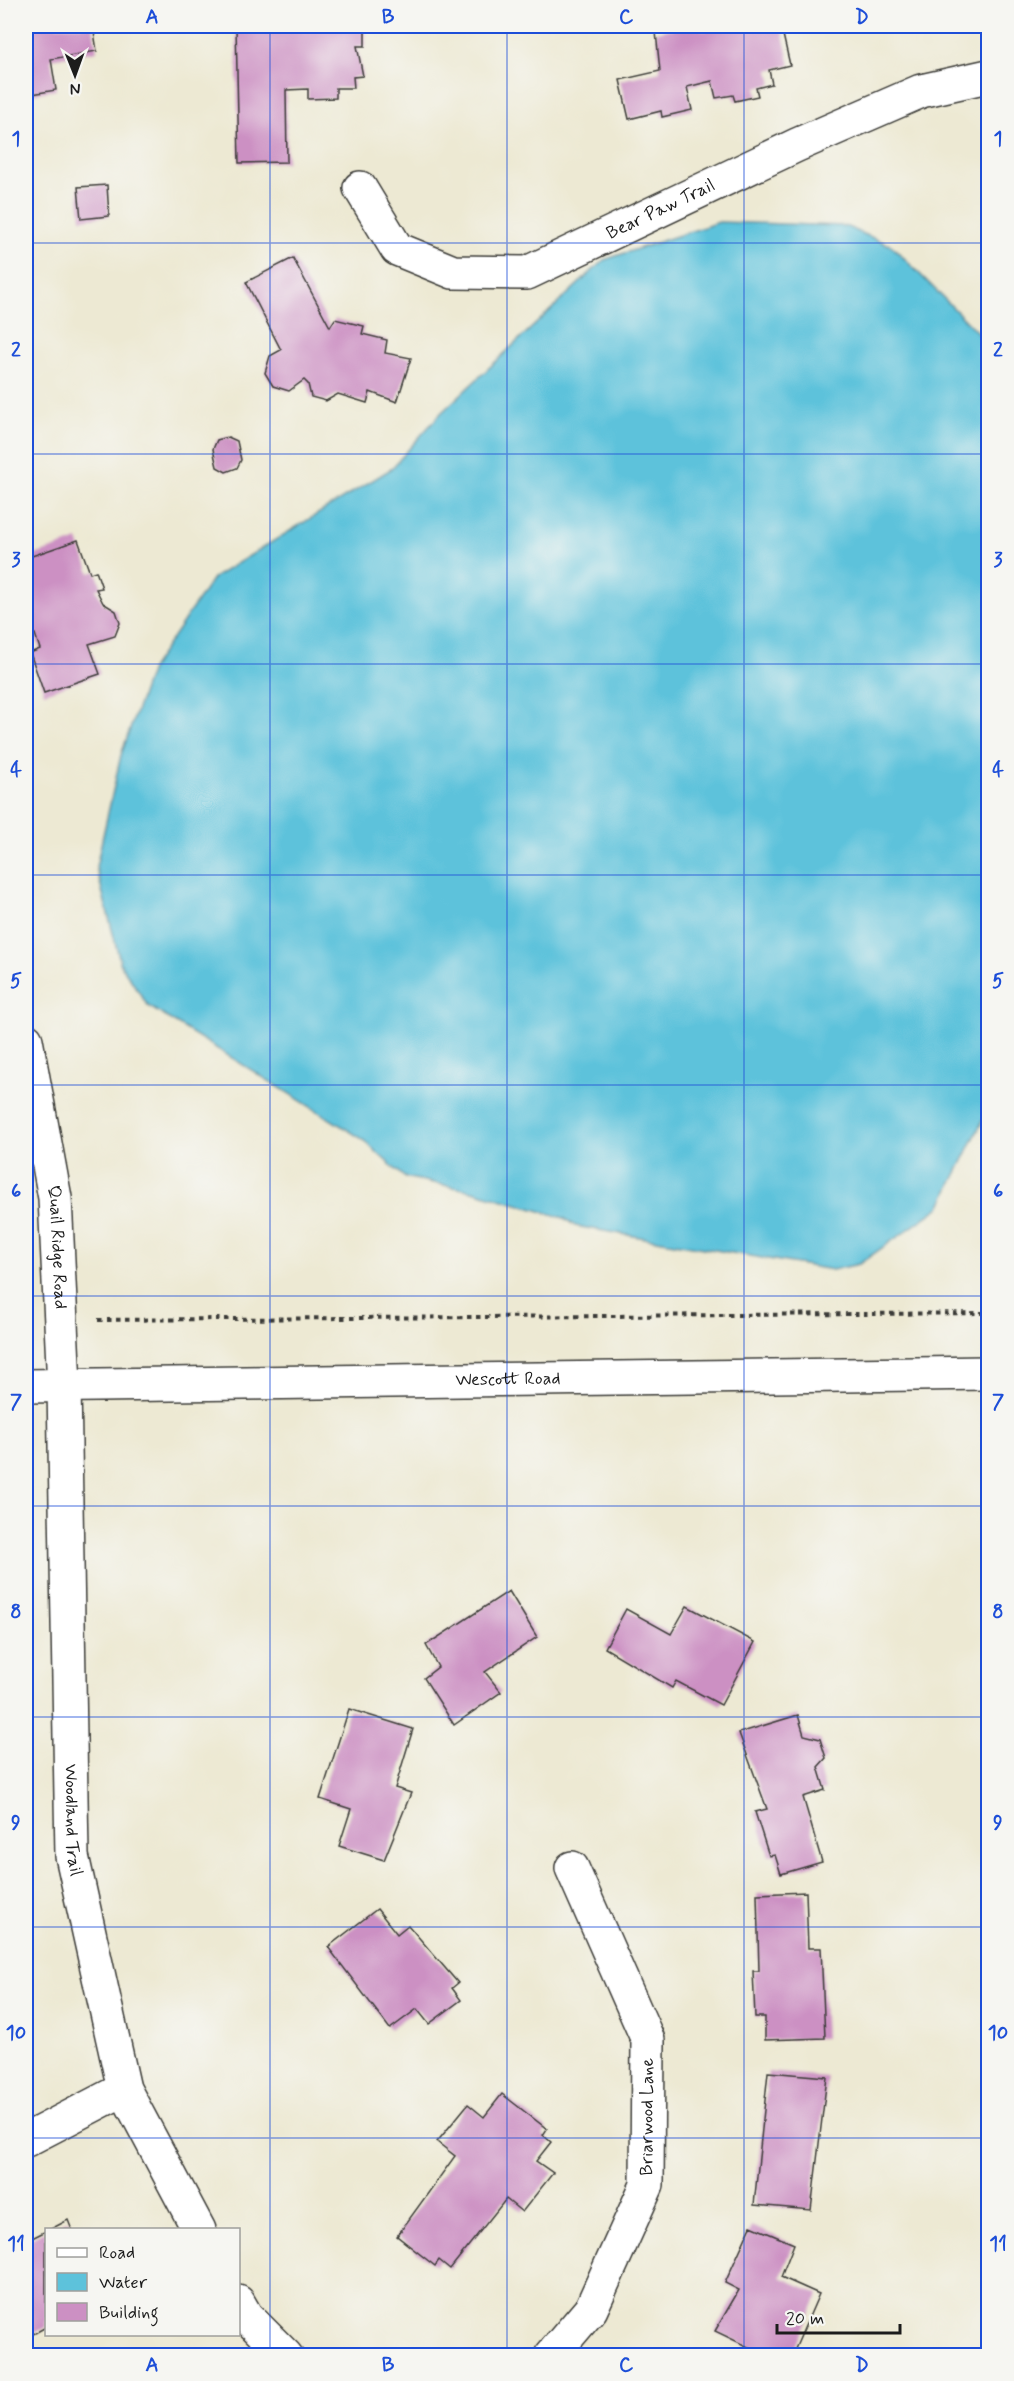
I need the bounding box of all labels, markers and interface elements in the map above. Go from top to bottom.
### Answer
text: A [145,4,159,31]
text: B [382,4,395,31]
text: C [619,4,634,31]
text: D [855,4,869,31]
north arrow [45,45,105,105]
text: N [70,78,81,99]
text: 1 [12,126,20,153]
text: 1 [994,126,1002,153]
street label: Bear Paw Trail [603,174,719,246]
text: 2 [11,337,21,364]
text: 2 [993,337,1003,364]
text: 3 [11,547,21,574]
text: 3 [993,547,1003,574]
text: 4 [10,757,22,784]
text: 4 [992,757,1004,784]
text: 5 [10,968,22,995]
text: 5 [992,968,1004,995]
text: 6 [11,1178,21,1205]
text: 6 [993,1178,1003,1205]
street label: Quail Ridge Road [41,1183,72,1310]
street label: Wescott Road [455,1367,561,1392]
text: 7 [10,1389,22,1416]
text: 7 [992,1389,1004,1416]
text: 8 [10,1599,22,1626]
text: 8 [992,1599,1004,1626]
street label: Woodland Trail [58,1764,88,1878]
text: 9 [11,1810,21,1837]
text: 9 [993,1810,1003,1837]
text: 10 [6,2020,26,2047]
text: 10 [988,2020,1008,2047]
street label: Briarwood Lane [635,2058,660,2176]
legend [45,2228,240,2336]
text: 11 [7,2231,25,2258]
text: 11 [989,2231,1007,2258]
text: Road [99,2241,135,2265]
text: Water [99,2271,148,2295]
scale bar [777,2297,900,2335]
text: Building [99,2301,159,2327]
text: 20 m [786,2307,824,2331]
text: A [145,2352,159,2379]
text: B [382,2352,395,2379]
text: C [619,2352,634,2379]
text: D [855,2352,869,2379]

